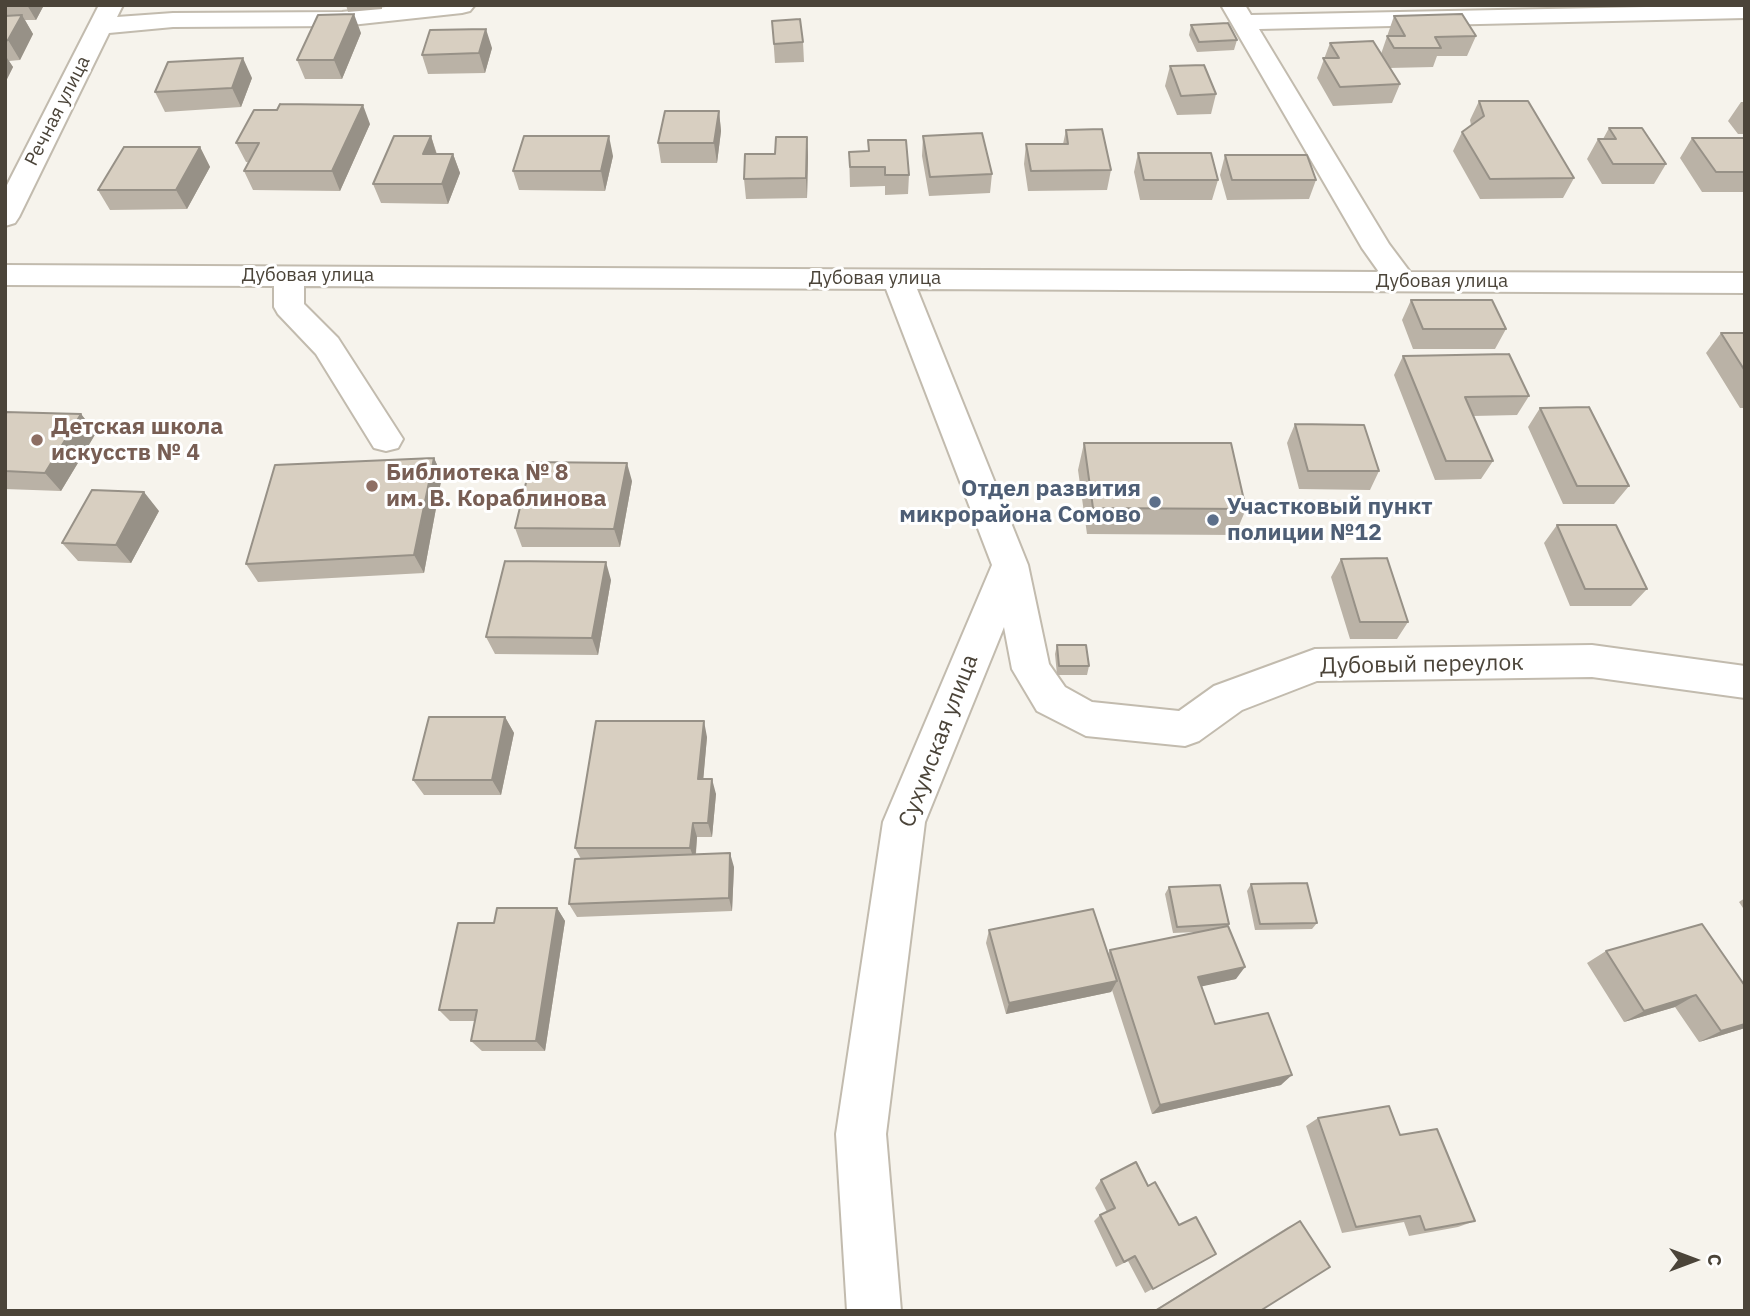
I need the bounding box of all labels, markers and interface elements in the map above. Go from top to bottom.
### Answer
street label: Речная улица [21,52,95,170]
street label: Дубовая улица [242,265,374,287]
street label: Дубовая улица [809,268,941,290]
street label: Дубовая улица [1376,271,1508,293]
place label: Детская школа искусств № 4 [51,413,223,467]
marker: Детская школа искусств № 4 [29,432,45,448]
place label: Библиотека № 8 им. В. Кораблинова [386,459,607,513]
place label: Отдел развития микрорайона Сомово [899,475,1141,529]
marker: Библиотека № 8 им. В. Кораблинова [364,478,380,494]
place label: Участковый пункт полиции №12 [1227,493,1433,547]
marker: Отдел развития микрорайона Сомово [1147,494,1163,510]
marker: Участковый пункт полиции №12 [1205,512,1221,528]
street label: Дубовый переулок [1320,649,1524,681]
street label: Сухумская улица [893,651,985,831]
north arrow [1659,1225,1729,1295]
text: С [1703,1254,1727,1266]

